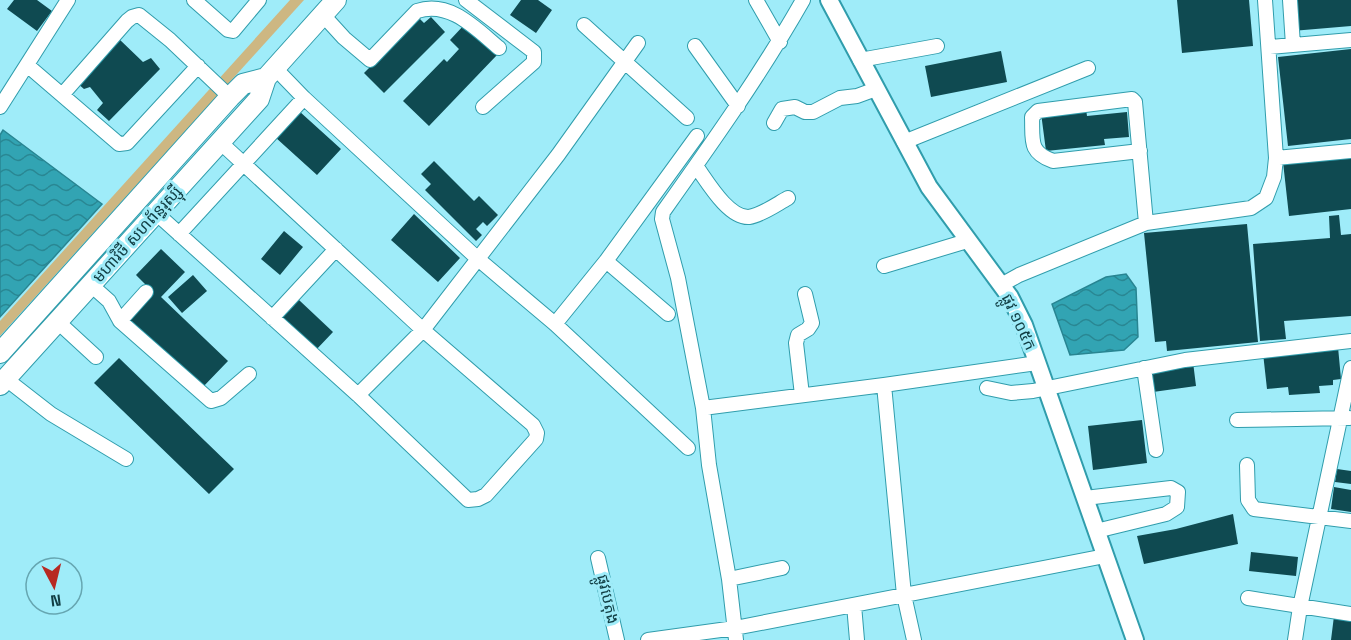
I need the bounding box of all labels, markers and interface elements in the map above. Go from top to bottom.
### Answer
street label: មហាវិថី សហព័ន្ធរុស្ស៊ី [88,181,189,290]
street label: ផ្លូវ ១០៥ក [993,290,1041,355]
north arrow [24,556,84,616]
street label: ផ្លូវបេតុង [588,572,624,627]
text: N [49,589,62,611]

